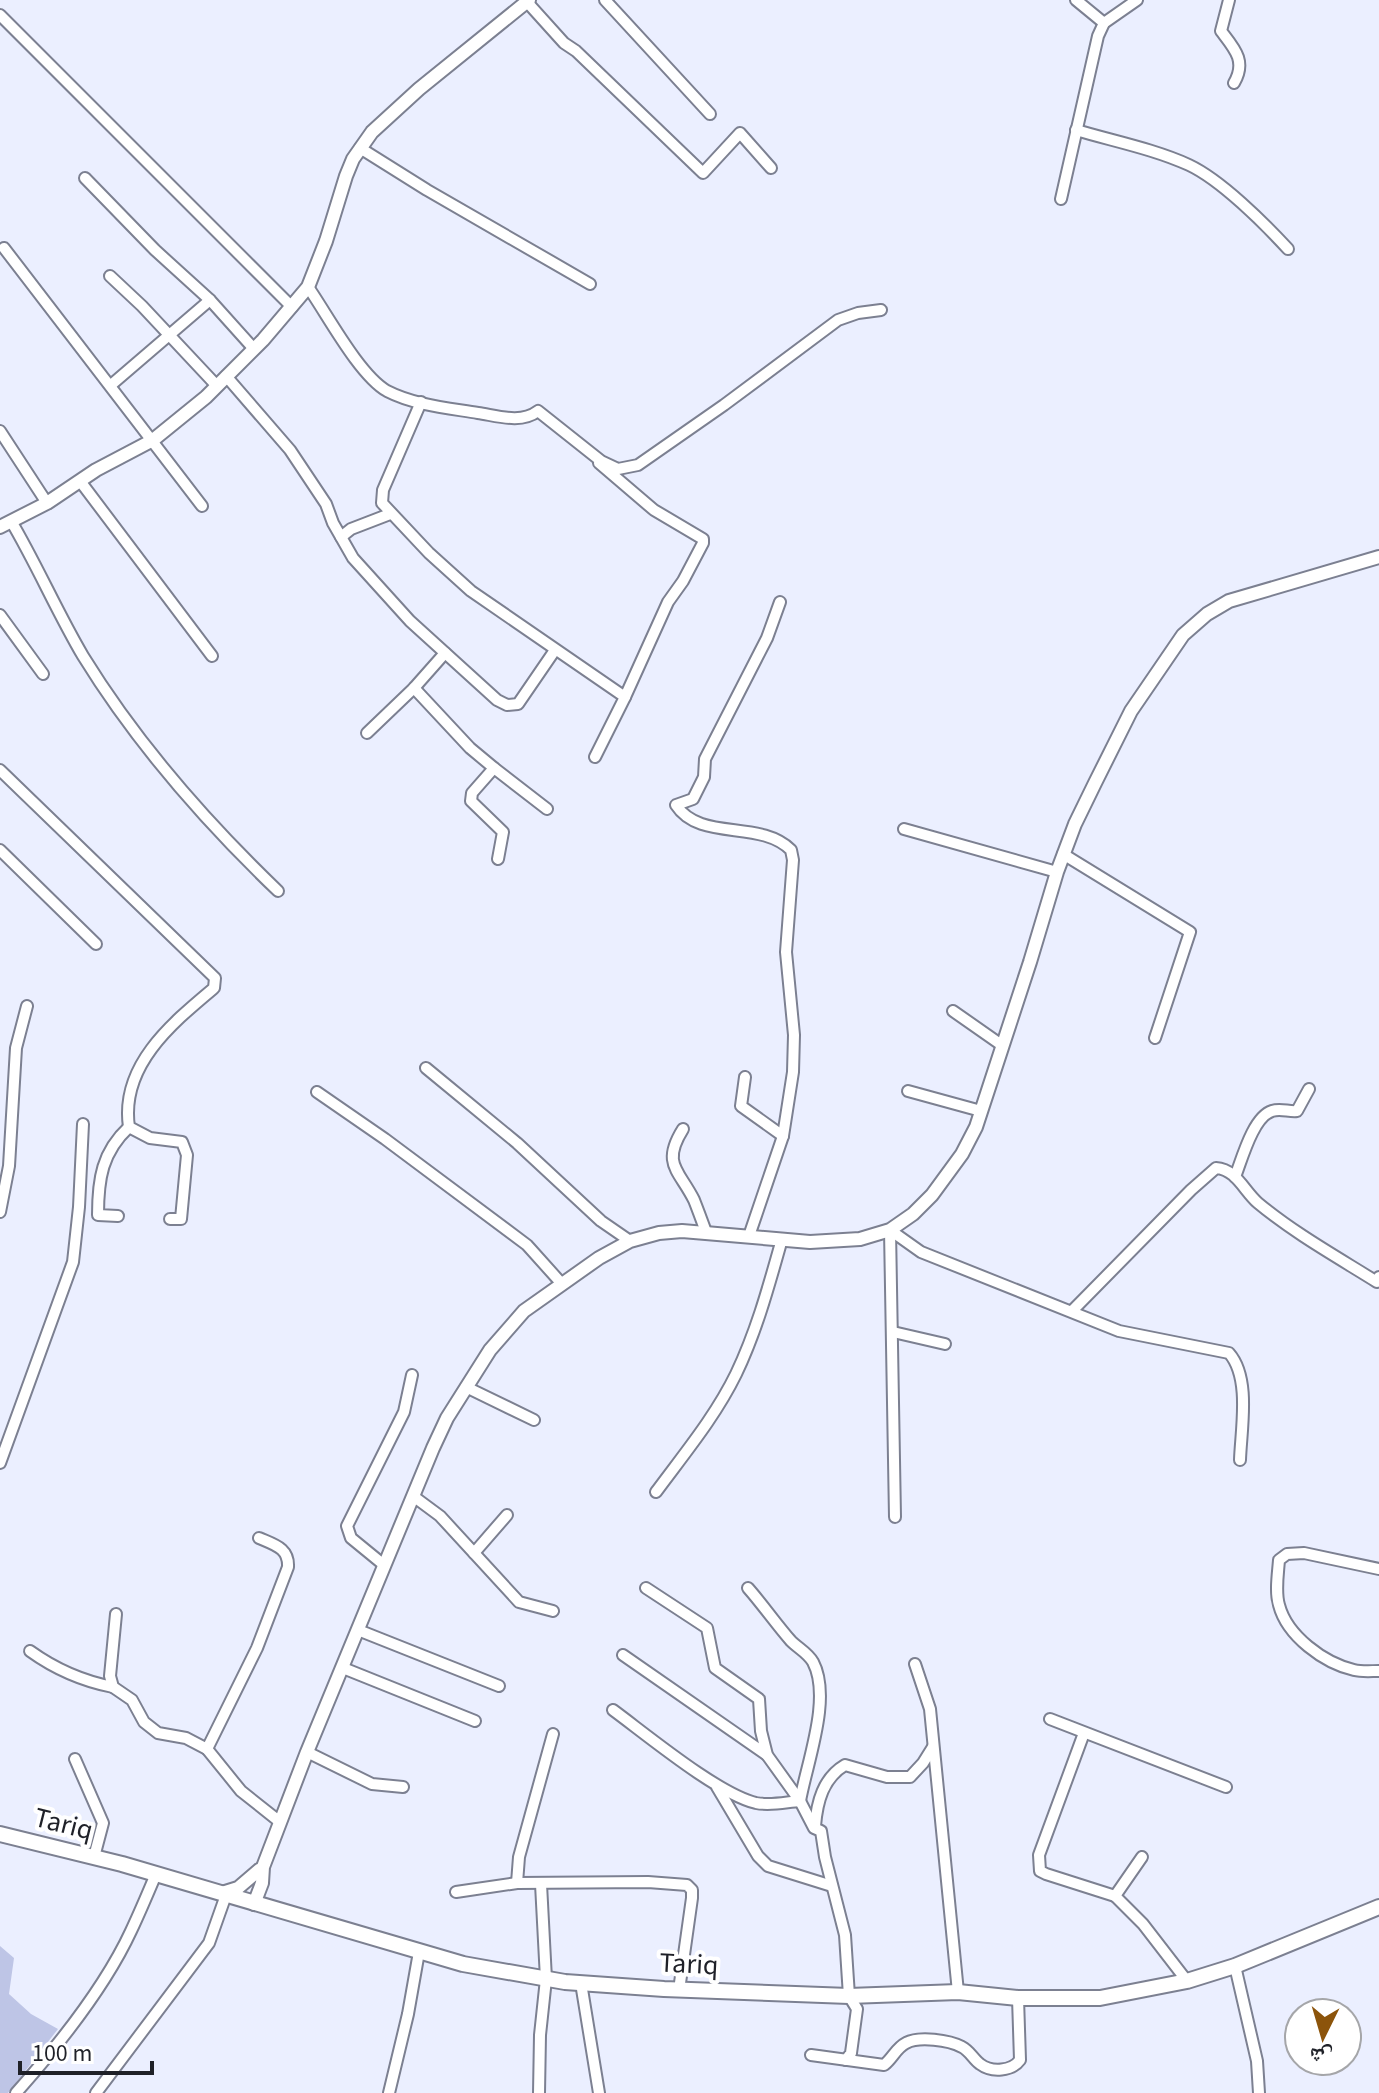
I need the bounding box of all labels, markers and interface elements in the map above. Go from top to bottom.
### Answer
street label: Tariq [30,1797,97,1851]
street label: Tariq [658,1942,720,1986]
north arrow [1283,1997,1363,2077]
scale bar [20,2025,152,2075]
text: 100 m [32,2036,92,2071]
text: ش [1308,2039,1334,2073]

